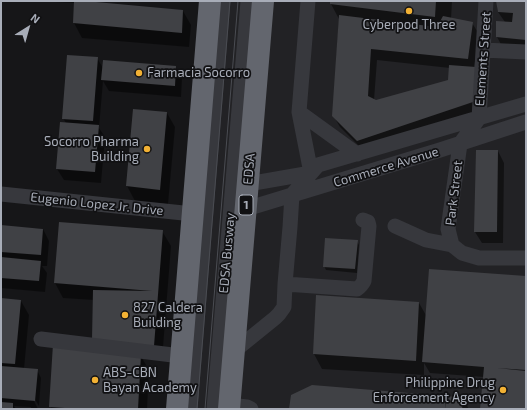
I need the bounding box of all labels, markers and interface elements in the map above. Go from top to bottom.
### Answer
marker: Cyberpod Three [404,6,414,16]
north arrow [8,8,48,48]
text: N [28,10,43,26]
street label: Elements Street [472,11,494,107]
place label: Cyberpod Three [362,17,456,33]
place label: Farmacia Socorro [147,65,250,81]
marker: Farmacia Socorro [134,68,144,78]
place label: Socorro Pharma Building [44,134,139,165]
marker: Socorro Pharma Building [142,144,152,154]
street label: Commerce Avenue [331,144,441,190]
street label: EDSA [240,153,258,185]
street label: Park Street [442,159,466,227]
street label: Eugenio Lopez Jr. Drive [30,189,164,219]
road number: 1 [239,195,253,215]
street label: EDSA Busway [216,212,238,294]
place label: 827 Caldera Building [133,300,203,331]
marker: 827 Caldera Building [120,310,130,320]
place label: ABS-CBN Bayan Academy [103,365,197,396]
marker: ABS-CBN Bayan Academy [90,375,100,385]
place label: Philippine Drug Enforcement Agency [373,375,495,406]
marker: Philippine Drug Enforcement Agency [498,385,508,395]

